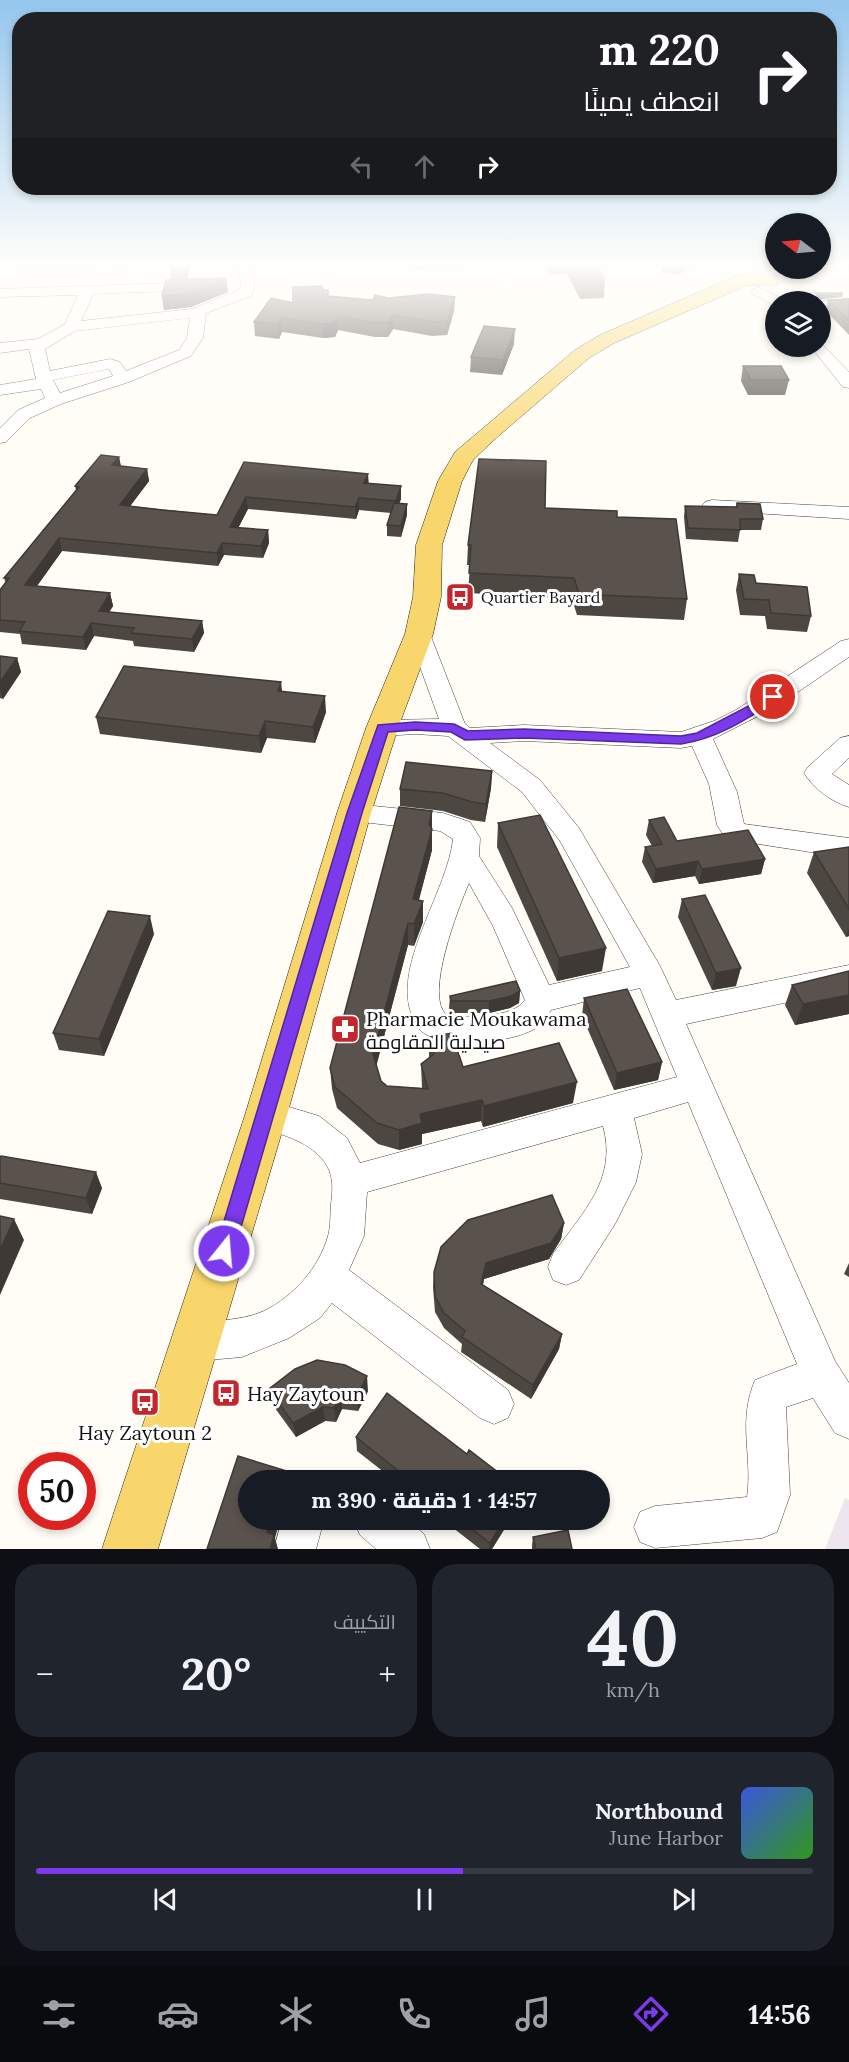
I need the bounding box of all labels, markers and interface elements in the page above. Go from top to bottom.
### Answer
text: 220 m [599,23,720,77]
icon: right [741,36,819,114]
text: انعطف يمينًا [583,84,720,118]
icon: left [345,150,378,183]
icon: ahead [408,150,441,183]
icon: right [471,150,504,183]
north arrow [765,213,831,279]
map controls [765,213,831,357]
button: layers [765,291,831,357]
bus stop icon: Quartier Bayard [444,581,476,613]
place label: Quartier Bayard [481,587,601,607]
pin [747,671,798,722]
icon: arrive [756,680,789,713]
place label: Pharmacie Moukawama صيدلية المقاومة [366,1006,586,1054]
pharmacy icon: Pharmacie Moukawama صيدلية المقاومة [329,1013,361,1045]
position arrow [192,1219,256,1283]
bus stop icon: Hay Zaytoun [210,1377,242,1409]
place label: Hay Zaytoun [247,1381,365,1406]
bus stop icon: Hay Zaytoun 2 [129,1386,161,1418]
place label: Hay Zaytoun 2 [78,1420,212,1445]
speed limit sign: 50 [18,1452,96,1530]
text: 14:57 · 1 دقيقة · 390 m [311,1486,537,1514]
text: 40 [587,1588,679,1687]
text: التكييف [333,1609,396,1634]
text: 20° [181,1645,251,1702]
text: − [36,1653,54,1695]
text: + [378,1653,396,1695]
text: km/h [606,1677,660,1702]
text: Northbound [595,1797,723,1825]
text: June Harbor [609,1825,723,1850]
icon: previous [149,1883,182,1916]
icon: pause [408,1883,441,1916]
icon: next [667,1883,700,1916]
icon: filters [38,1993,80,2035]
icon: car [157,1993,199,2035]
icon: climate [275,1993,317,2035]
icon: phone [393,1993,435,2035]
icon: music [512,1993,554,2035]
icon: directions [630,1993,672,2035]
text: 14:56 [748,1997,811,2031]

